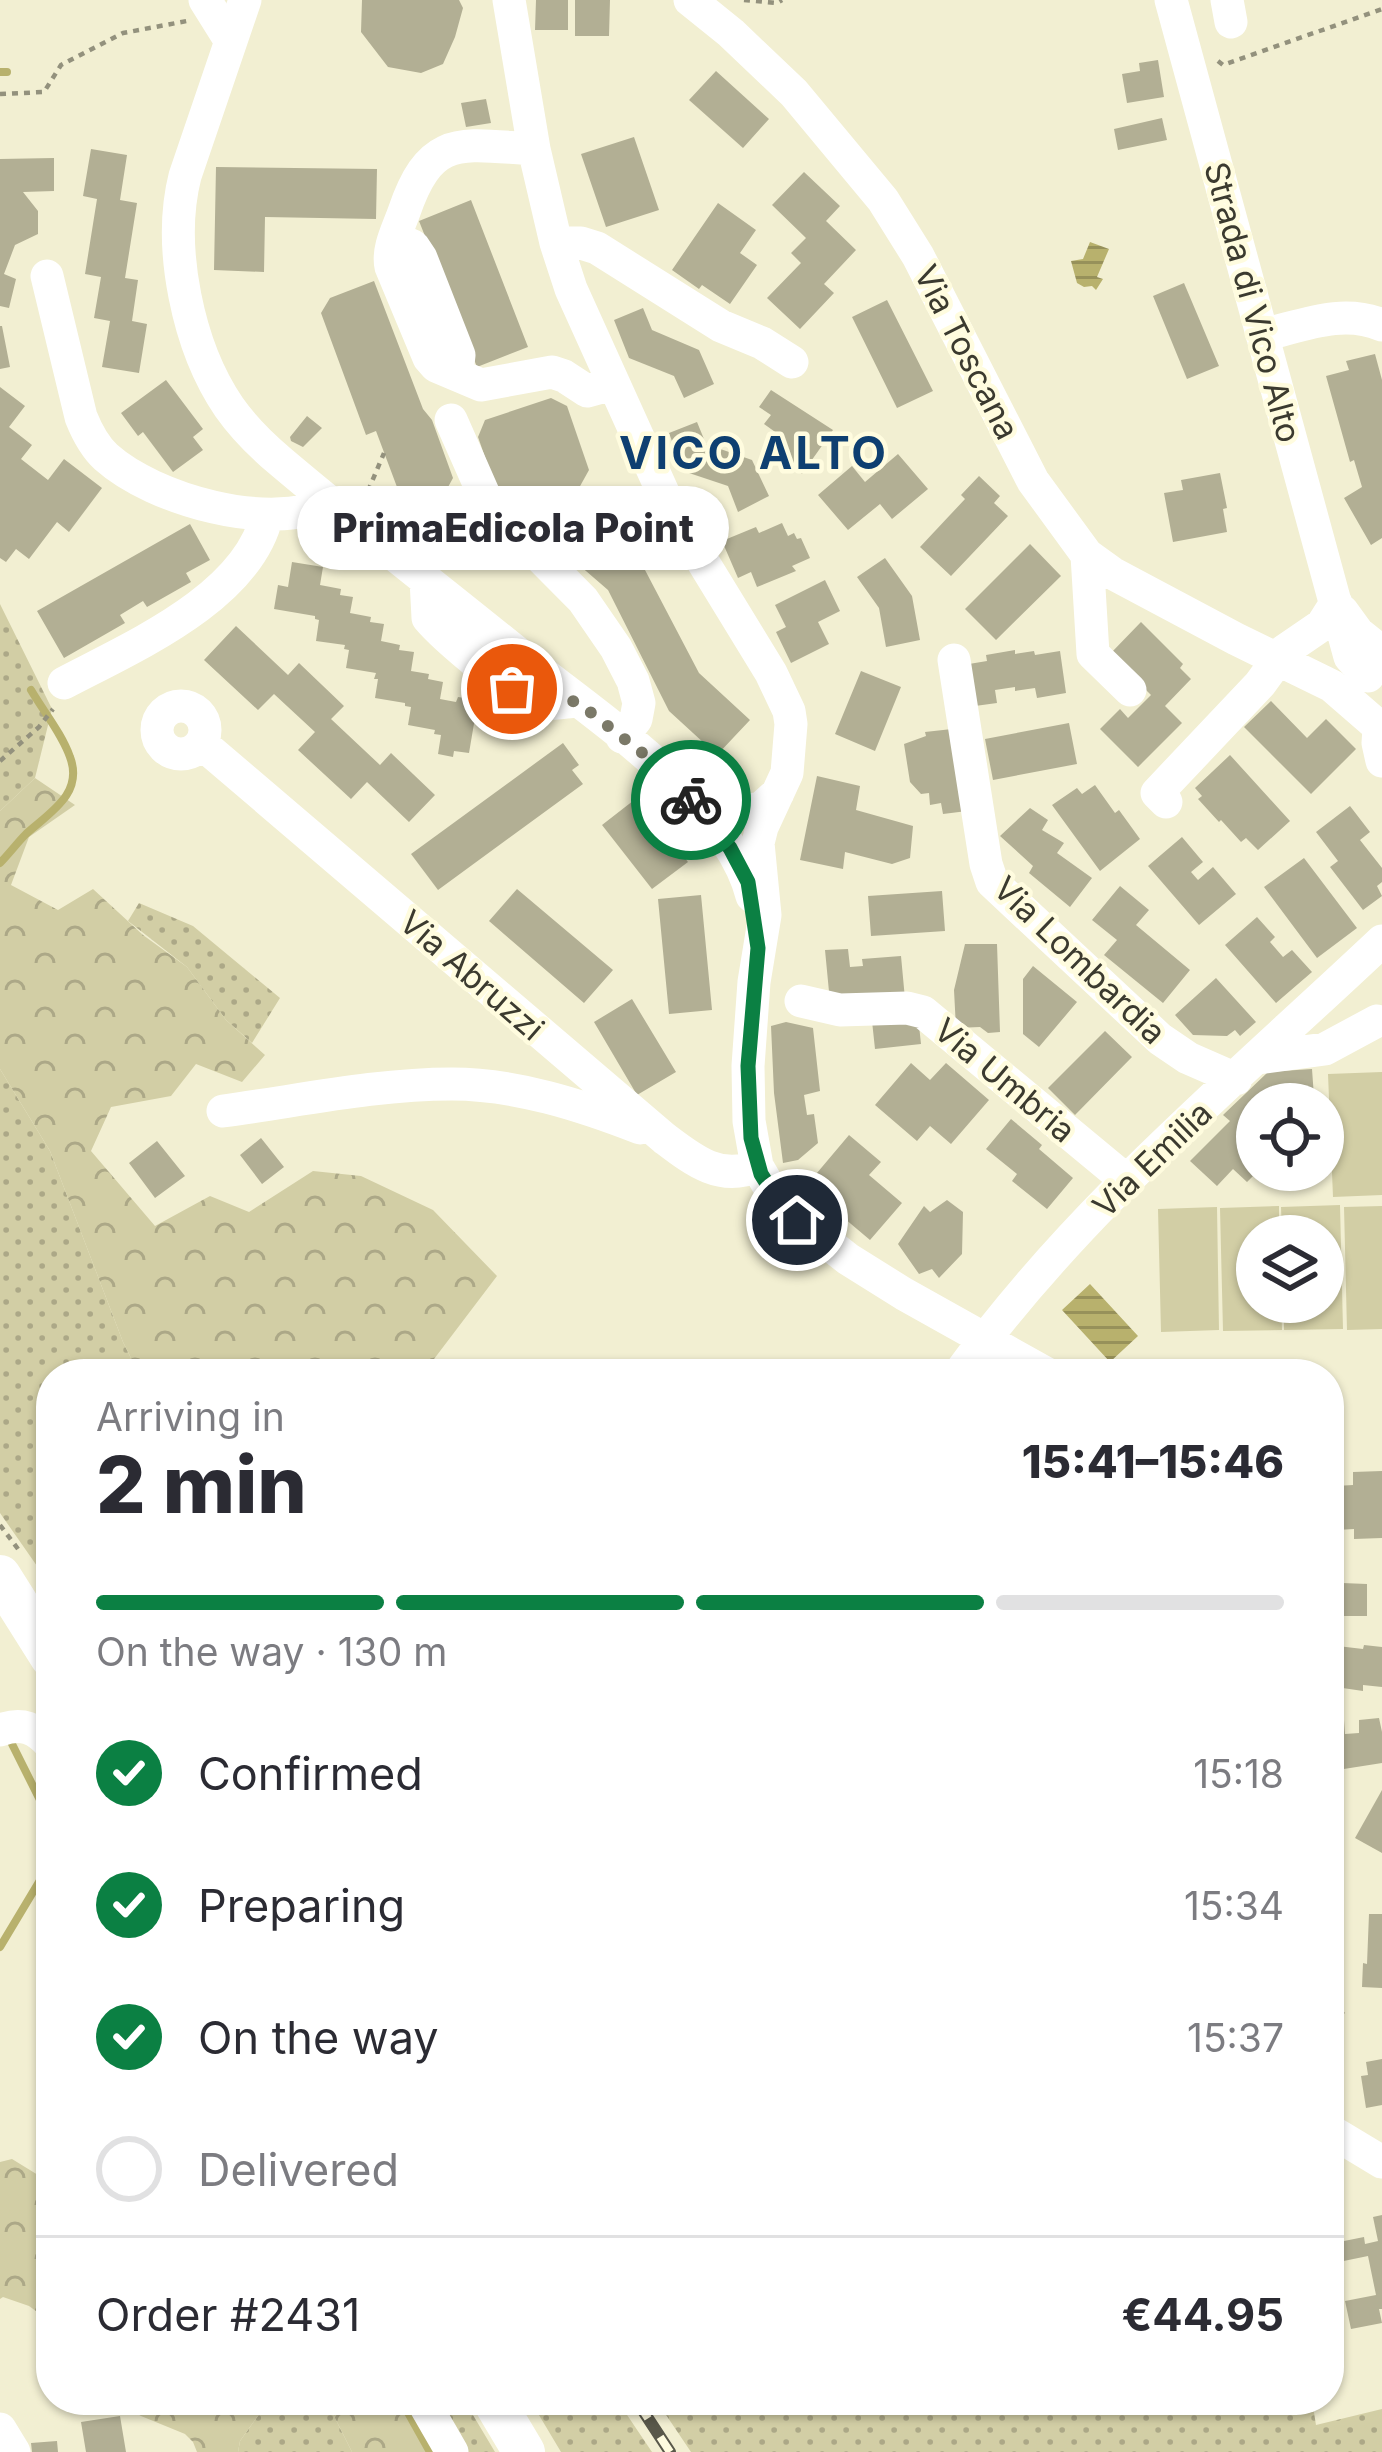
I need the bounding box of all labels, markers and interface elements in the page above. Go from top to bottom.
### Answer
street label: Strada di Vico Alto [1196,157,1310,447]
street label: Via Toscana [906,258,1028,446]
district label: VICO ALTO [619,425,889,480]
callout: PrimaEdicola Point [296,485,728,569]
text: PrimaEdicola Point [332,504,694,551]
pin [461,638,563,740]
icon: bag [479,656,545,722]
courier [631,740,751,860]
icon: bike [658,767,724,833]
street label: Via Lombardia [986,868,1174,1052]
street label: Via Abruzzi [392,902,552,1048]
street label: Via Umbria [926,1009,1084,1151]
map controls [1236,1083,1344,1323]
button: locate [1236,1083,1344,1191]
street label: Via Emilia [1084,1093,1220,1225]
pin [746,1169,848,1271]
icon: home [764,1187,830,1253]
button: layers [1236,1215,1344,1323]
text: Arriving in [96,1393,285,1440]
text: 15:41–15:46 [1022,1434,1284,1489]
text: 2 min [96,1437,307,1532]
text: On the way · 130 m [96,1628,447,1675]
icon: check [96,1740,162,1806]
text: Confirmed [198,1746,423,1801]
text: 15:18 [1193,1750,1284,1797]
icon: check [96,1872,162,1938]
text: Preparing [198,1878,405,1933]
text: 15:34 [1184,1882,1284,1929]
icon: check [96,2004,162,2070]
text: On the way [198,2010,439,2065]
text: 15:37 [1187,2014,1284,2061]
text: Delivered [198,2142,399,2197]
text: Order #2431 [96,2287,360,2342]
text: €44.95 [1121,2287,1284,2342]

